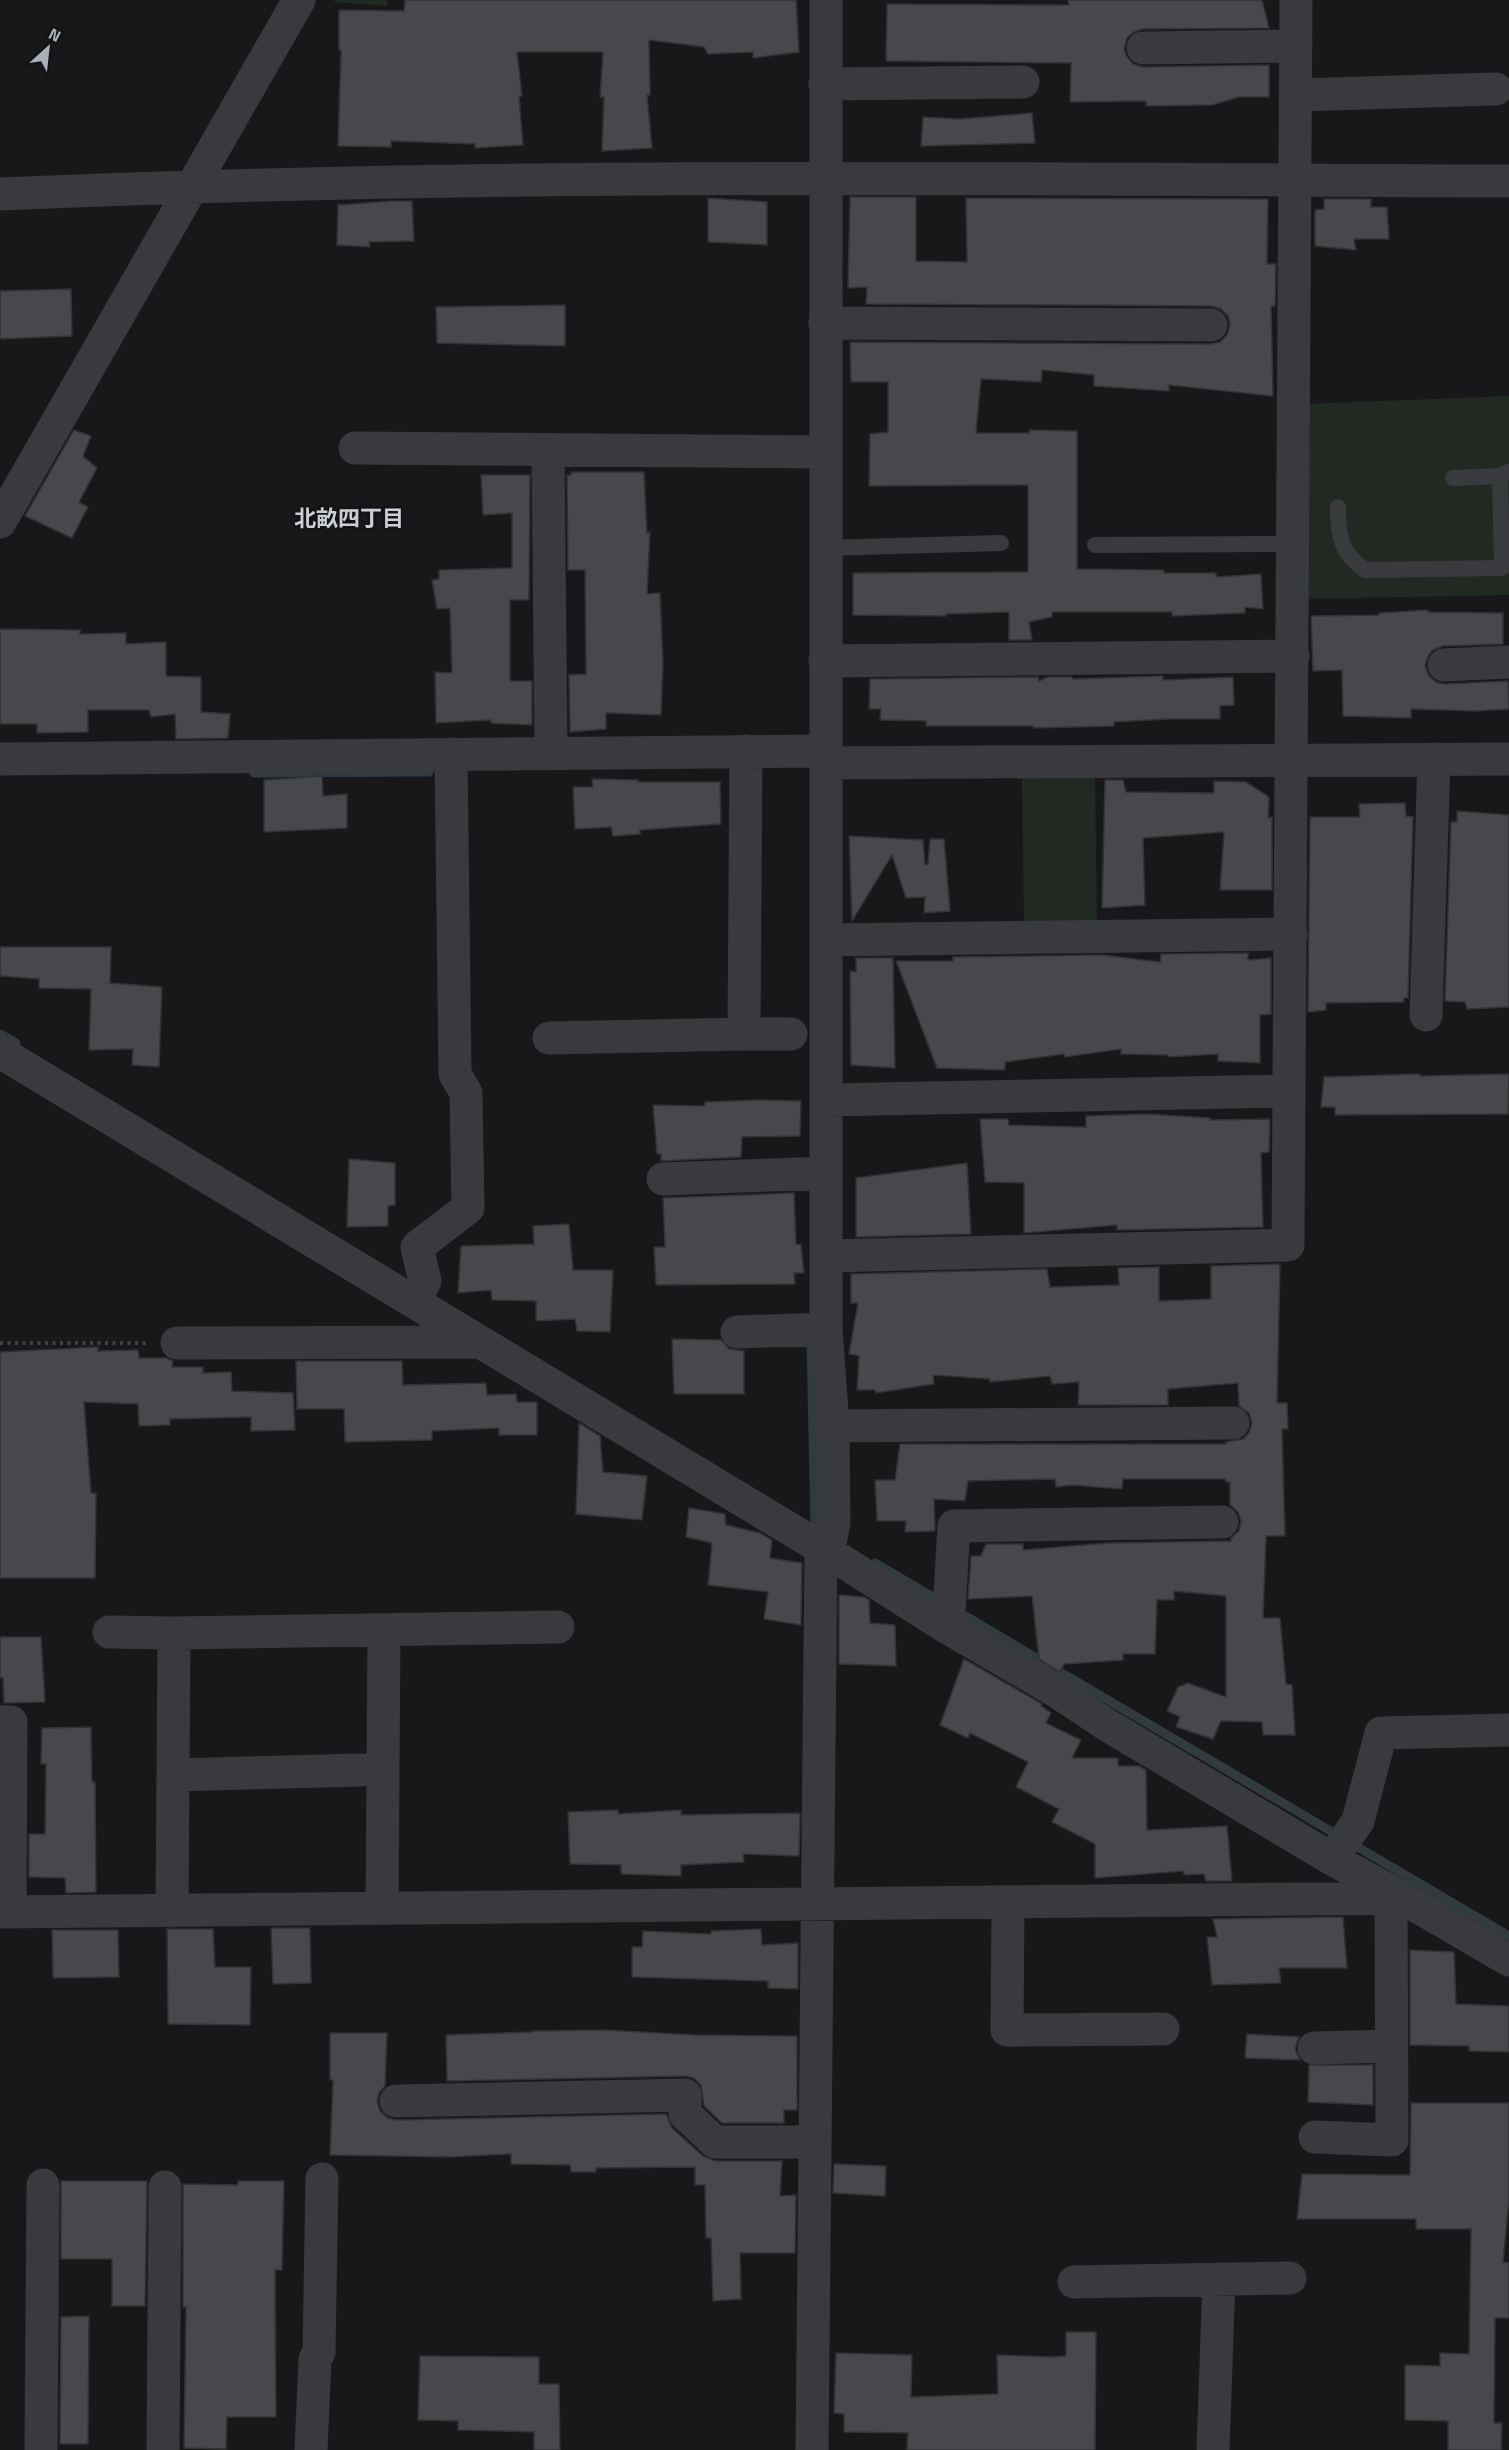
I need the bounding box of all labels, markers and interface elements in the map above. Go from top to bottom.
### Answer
north arrow [18,18,78,78]
text: N [44,21,65,48]
district label: 北畝四丁目 [294,501,404,535]

